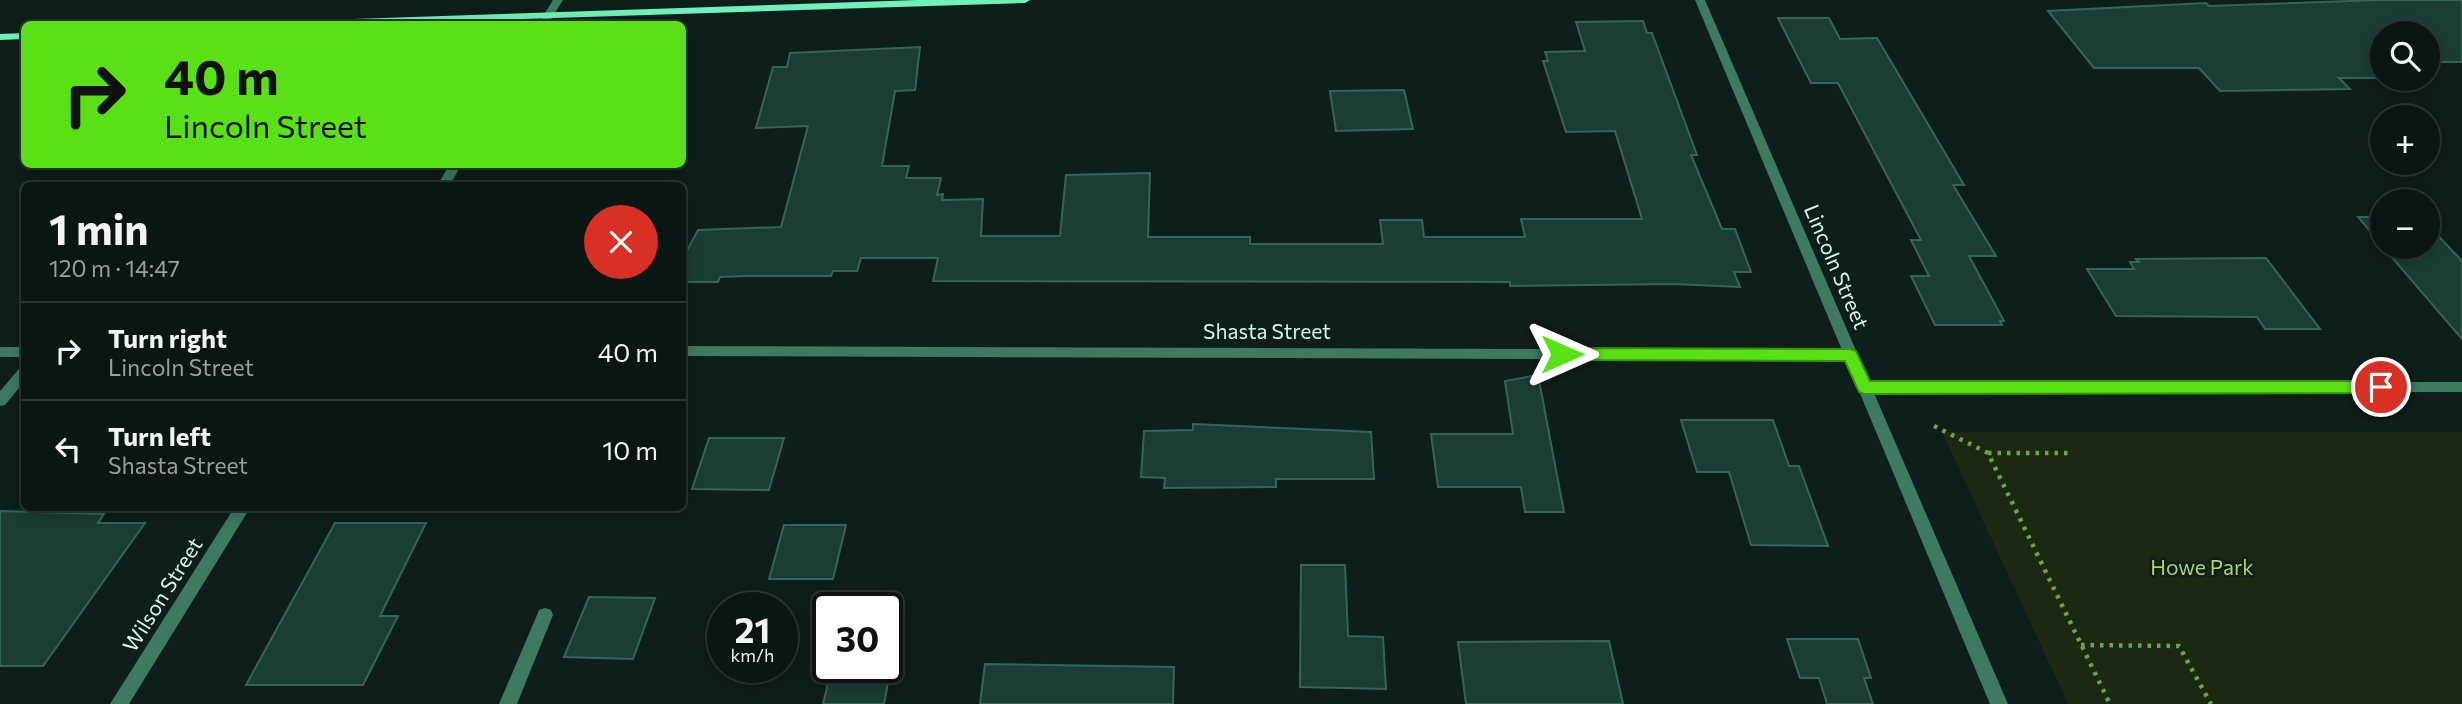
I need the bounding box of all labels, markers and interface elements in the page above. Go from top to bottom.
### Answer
map controls [2370,21,2440,259]
button: search [2370,21,2440,91]
text: 40 m [164,45,279,105]
icon: right [49,49,140,140]
text: Lincoln Street [164,105,367,145]
button: + [2370,105,2440,175]
button: − [2370,189,2440,259]
street label: Lincoln Street [1800,200,1875,333]
text: 1 min [49,202,149,254]
button: close [584,205,658,279]
text: 120 m · 14:47 [49,254,180,282]
position arrow [1525,317,1599,391]
street label: Shasta Street [1203,318,1331,343]
text: Turn right [108,322,227,353]
icon: right [49,332,87,370]
text: 40 m [598,336,658,367]
text: Lincoln Street [108,353,254,381]
pin [2351,357,2411,417]
icon: arrive [2362,368,2400,406]
text: Turn left [108,420,211,451]
icon: left [49,430,87,468]
text: 10 m [602,434,658,465]
text: Shasta Street [108,451,248,479]
street label: Wilson Street [117,533,207,656]
park label: Howe Park [2150,554,2254,579]
speed limit sign: 30 [812,592,903,683]
text: 21 [735,607,770,650]
text: km/h [731,644,774,666]

